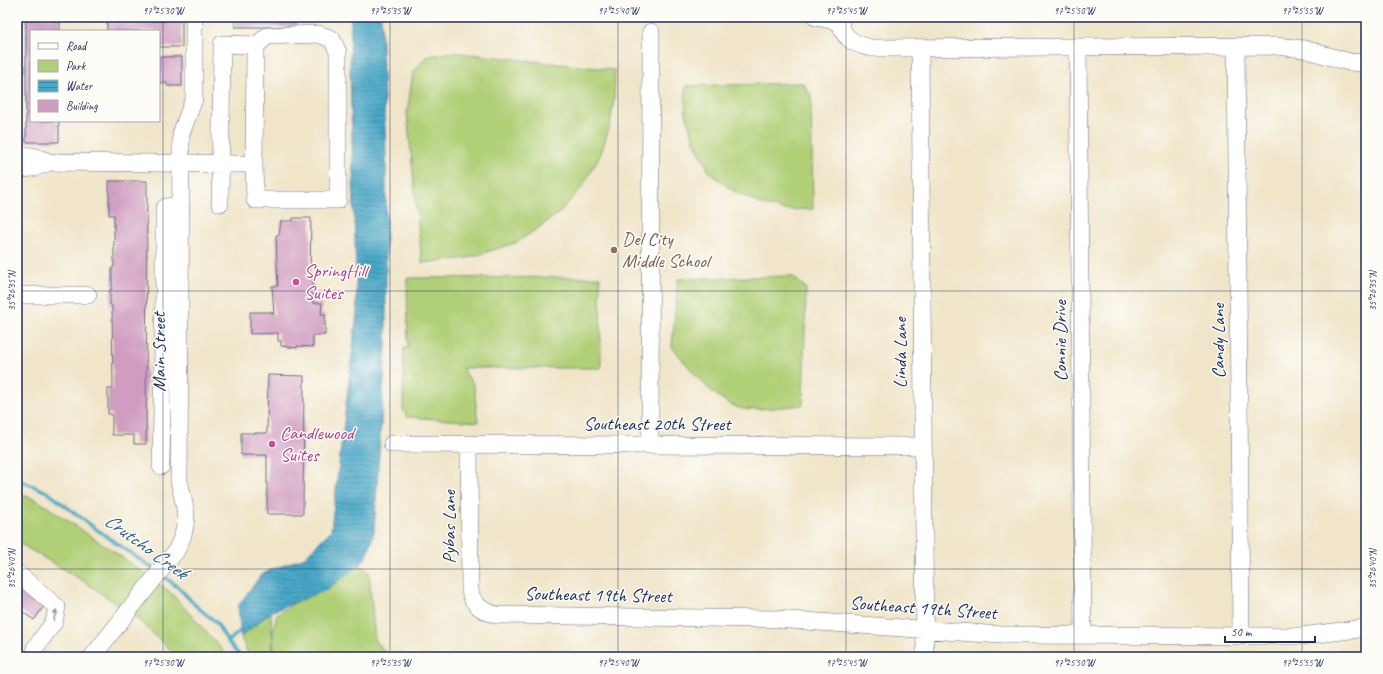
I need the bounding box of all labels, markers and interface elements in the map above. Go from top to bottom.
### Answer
text: 97°25'30"W [143,4,185,17]
text: 97°25'35"W [370,4,412,17]
text: 97°25'40"W [598,4,640,17]
text: 97°25'45"W [826,4,868,17]
text: 97°25'50"W [1054,4,1096,17]
text: 97°25'55"W [1282,4,1324,17]
legend [30,30,160,122]
text: Road [66,38,88,54]
text: Park [66,58,87,74]
text: Water [66,78,94,94]
text: Building [66,98,98,114]
place label: Del City Middle School [622,227,713,273]
marker: Del City Middle School [609,245,619,255]
place label: SpringHill Suites [304,259,371,305]
text: 35°26'35"N [5,269,18,311]
text: 35°26'35"N [1366,269,1379,311]
marker: SpringHill Suites [291,277,301,287]
street label: Connie Drive [1048,299,1072,382]
street label: Candy Lane [1206,302,1230,378]
street label: Main Street [147,310,171,392]
street label: Linda Lane [888,316,912,388]
street label: Southeast 20th Street [583,412,732,436]
place label: Candlewood Suites [280,421,357,467]
marker: Candlewood Suites [267,439,277,449]
street label: Pybas Lane [437,488,461,564]
water label: Crutcho Creek [100,508,195,587]
text: 35°26'40"N [5,547,18,589]
text: 35°26'40"N [1366,547,1379,589]
street label: Southeast 19th Street [524,582,673,608]
street label: Southeast 19th Street [849,591,999,625]
one-way arrow [53,609,59,622]
scale bar [1225,618,1315,644]
text: 50 m [1231,624,1253,640]
text: 97°25'30"W [143,656,185,669]
text: 97°25'35"W [370,656,412,669]
text: 97°25'40"W [598,656,640,669]
text: 97°25'45"W [826,656,868,669]
text: 97°25'50"W [1054,656,1096,669]
text: 97°25'55"W [1282,656,1324,669]

